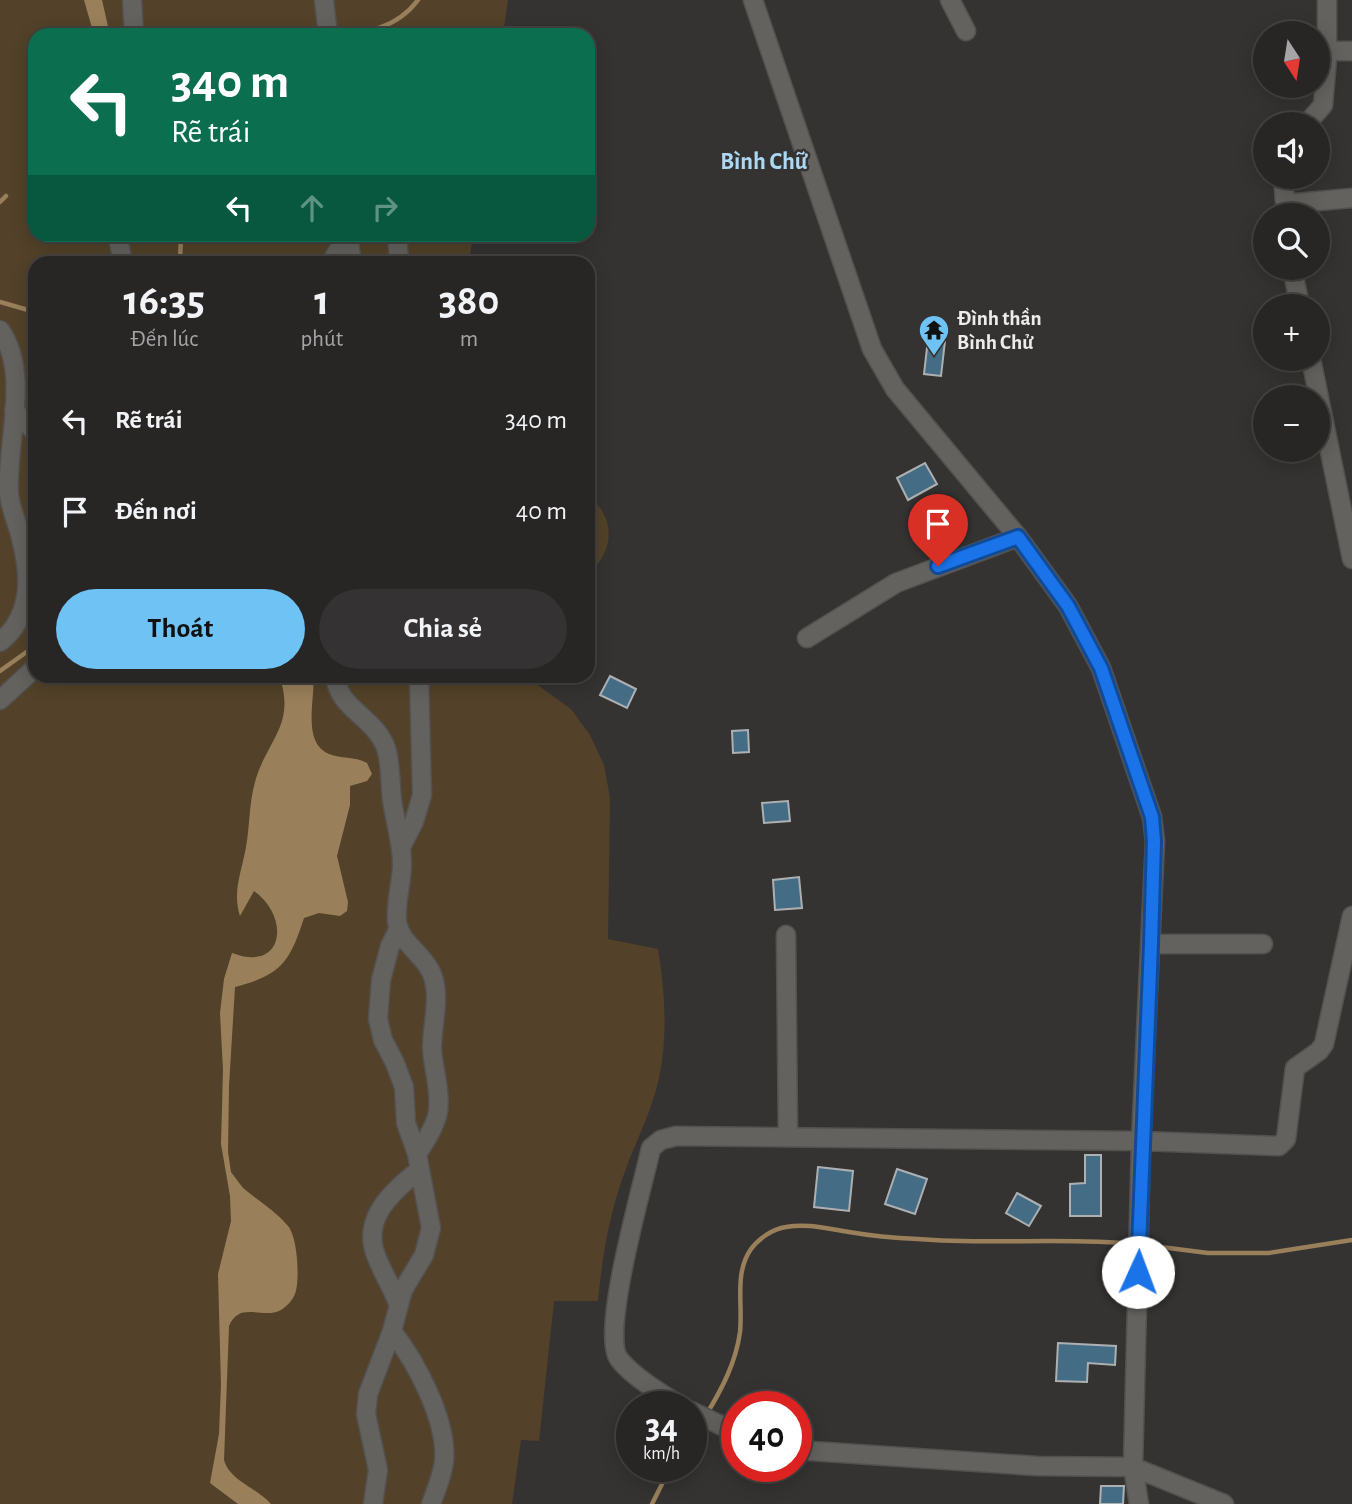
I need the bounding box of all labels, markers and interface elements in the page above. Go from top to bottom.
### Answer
north arrow [1253,21,1330,98]
map controls [1253,21,1330,462]
icon: left [56,56,147,147]
text: 340 m [171,58,289,107]
button: sound [1253,112,1330,189]
text: Rẽ trái [171,116,250,148]
district label: Bình Chữ [720,150,809,174]
icon: left [220,189,258,227]
icon: ahead [293,189,331,227]
icon: right [366,189,404,227]
button: search [1253,203,1330,280]
text: 16:35 [124,280,205,322]
text: 1 [314,280,329,322]
text: 380 [439,280,499,322]
button: + [1253,294,1330,371]
place label: Đình thần Bình Chử [957,307,1042,353]
temple icon: Đình thần Bình Chử [917,313,951,357]
text: Đến lúc [130,328,198,351]
text: phút [300,328,343,351]
text: m [460,328,478,351]
button: − [1253,385,1330,462]
icon: left [56,402,94,440]
text: Rẽ trái [115,407,183,433]
text: 340 m [505,407,567,433]
icon: arrive [56,493,94,531]
pin [908,494,968,566]
text: Đến nơi [115,498,197,524]
text: 40 m [516,498,567,524]
icon: arrive [919,505,957,543]
button: Thoát [56,589,305,669]
button: Chia sẻ [319,589,567,669]
position arrow [1101,1235,1175,1309]
speed limit sign: 40 [721,1391,812,1482]
text: 34 [645,1410,678,1445]
text: km/h [643,1445,680,1463]

